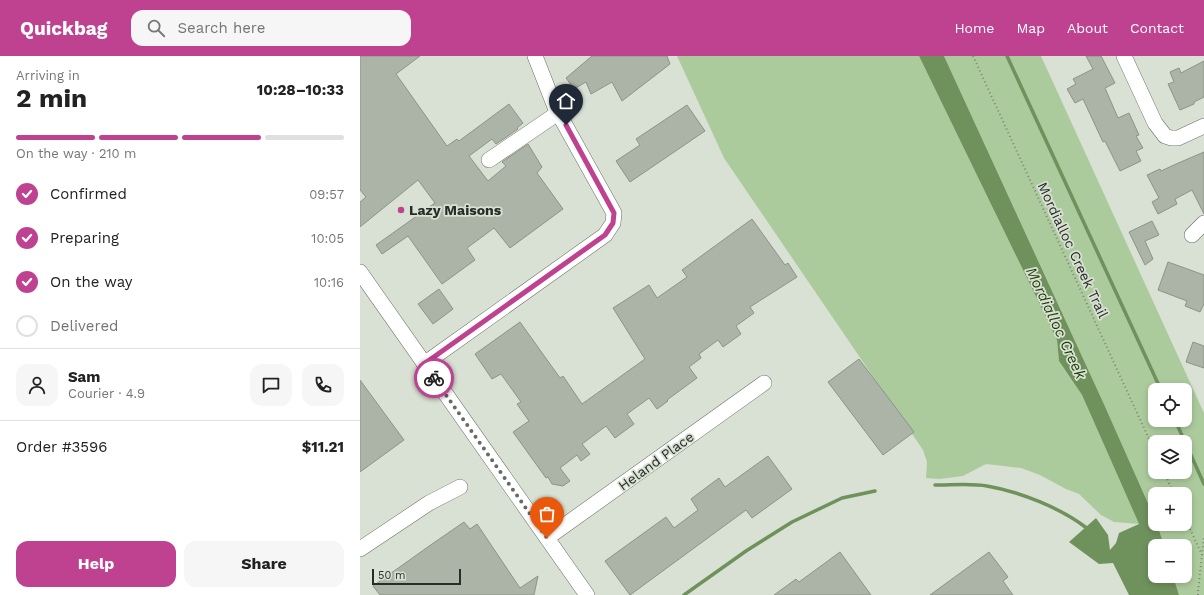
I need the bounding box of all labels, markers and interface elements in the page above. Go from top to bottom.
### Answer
search box [131,10,411,46]
text: Quickbag [20,17,107,40]
icon: search [145,17,167,39]
text: Search here [177,19,265,37]
text: Home [954,20,994,36]
text: Map [1016,20,1045,36]
text: About [1067,20,1108,36]
text: Contact [1130,20,1184,36]
text: Arriving in [16,68,80,83]
text: 10:28–10:33 [257,81,344,99]
text: 2 min [16,83,87,113]
pin [549,84,583,125]
icon: home [555,90,577,112]
text: On the way · 210 m [16,146,136,161]
street label: Mordialloc Creek Trail [1034,180,1112,321]
icon: check [16,183,38,205]
text: Confirmed [50,185,127,203]
text: 09:57 [309,187,344,202]
place label: Lazy Maisons [409,202,502,218]
marker: Lazy Maisons [396,205,406,215]
icon: check [16,227,38,249]
text: Preparing [50,229,119,247]
text: 10:05 [311,231,344,246]
water label: Mordialloc Creek [1022,264,1090,382]
icon: check [16,271,38,293]
text: On the way [50,273,132,291]
text: 10:16 [314,275,344,290]
text: Delivered [50,317,118,335]
courier [414,358,454,398]
button: person [16,364,58,406]
button: chat [250,364,292,406]
button: phone [302,364,344,406]
icon: bike [423,367,445,389]
text: Sam [68,368,100,386]
map controls [1148,383,1192,583]
button: locate [1148,383,1192,427]
text: Courier · 4.9 [68,386,145,401]
street label: Heland Place [615,428,697,494]
button: layers [1148,435,1192,479]
text: Order #3596 [16,438,107,456]
text: $11.21 [302,438,344,456]
button: + [1148,487,1192,531]
pin [530,497,564,538]
icon: bag [536,503,558,525]
button: − [1148,539,1192,583]
button: Help [16,541,176,587]
button: Share [184,541,344,587]
scale bar [372,567,461,586]
text: 50 m [378,569,405,582]

